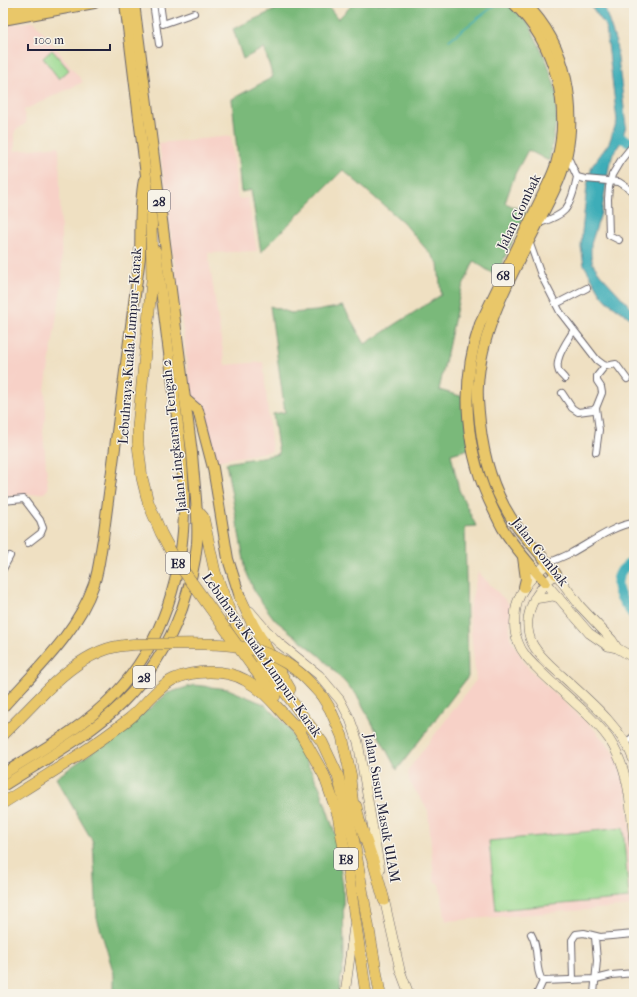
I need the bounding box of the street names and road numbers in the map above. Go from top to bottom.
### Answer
street label: Jalan Gombak [493,171,545,254]
road number: 28 [148,190,170,212]
street label: Lebuhraya Kuala Lumpur–Karak [115,246,145,445]
road number: 68 [492,264,514,286]
street label: Jalan Lingkaran Tengah 2 [158,359,191,514]
street label: Jalan Gombak [507,513,573,590]
road number: E8 [166,552,190,574]
street label: Lebuhraya Kuala Lumpur–Karak [199,569,326,741]
road number: 28 [133,666,155,688]
street label: Jalan Susur Masuk UIAM [360,731,404,884]
road number: E8 [334,848,358,870]

